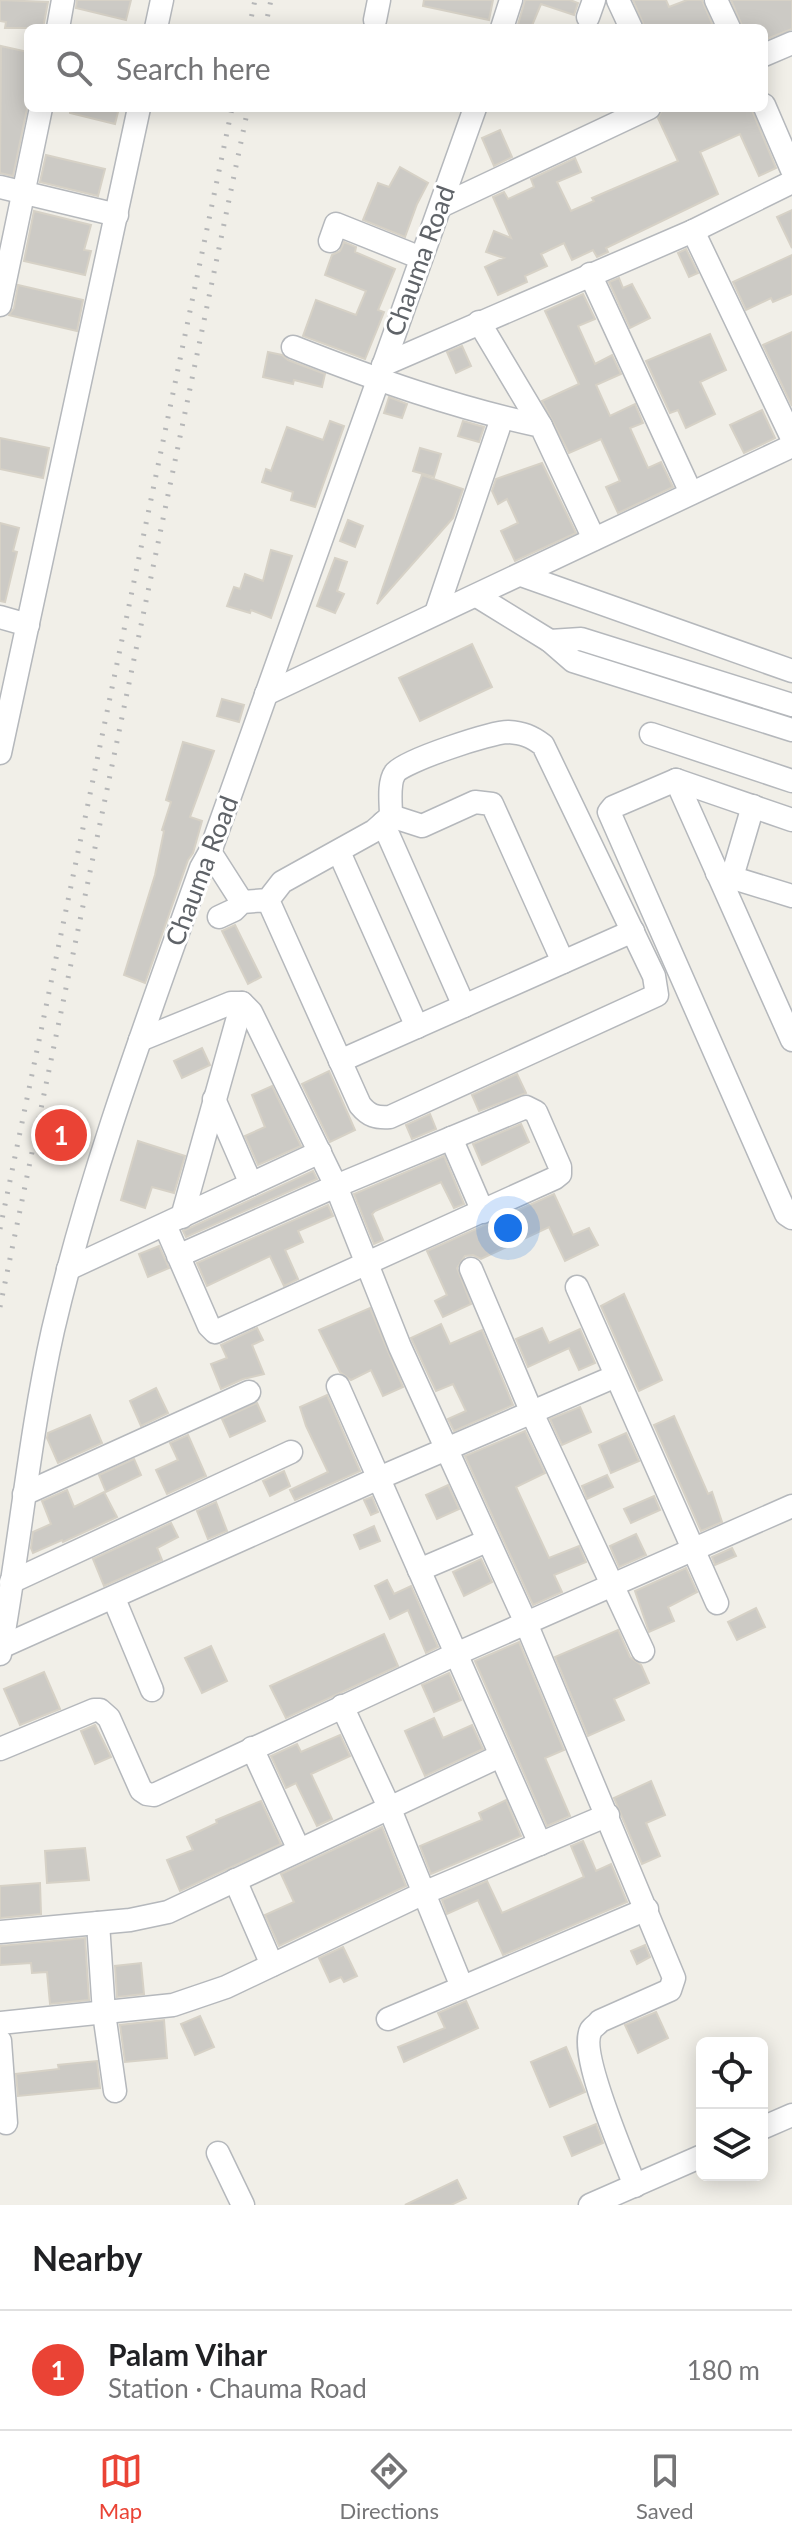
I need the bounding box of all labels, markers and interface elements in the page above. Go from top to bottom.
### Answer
search box [24,24,768,112]
icon: search [52,46,96,90]
text: Search here [116,50,271,86]
street label: Chauma Road [377,181,461,340]
street label: Chauma Road [158,791,244,950]
pin: 1 [35,1105,87,1165]
your location [488,1208,528,1248]
map controls [696,2037,768,2181]
button: locate [696,2037,768,2109]
button: layers [696,2109,768,2181]
text: Nearby [32,2237,143,2278]
text: Palam Vihar [108,2336,267,2372]
text: 1 [50,2354,66,2386]
text: 180 m [687,2354,760,2386]
text: Station · Chauma Road [108,2372,367,2404]
tab: Map [99,2449,143,2524]
tab: Directions [340,2449,439,2524]
tab: Saved [636,2449,693,2524]

